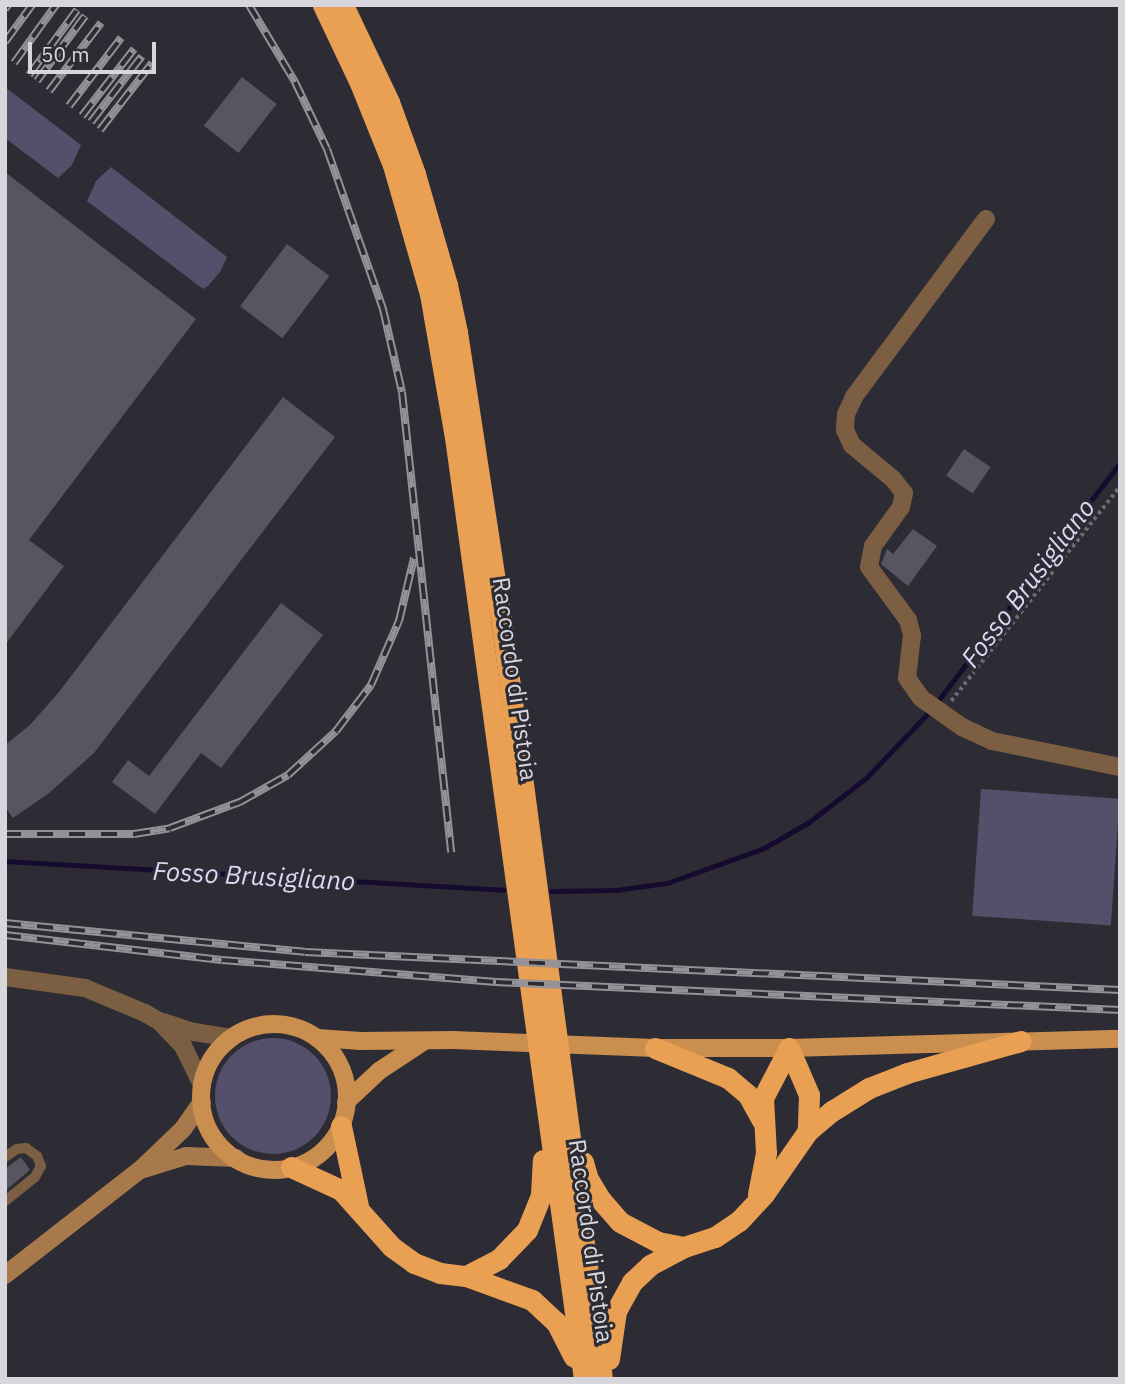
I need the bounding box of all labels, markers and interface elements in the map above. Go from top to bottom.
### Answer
scale bar [32,28,159,72]
text: 50 m [41,40,90,68]
water label: Fosso Brusigliano [954,493,1102,673]
street label: Raccordo di Pistoia [486,575,544,783]
water label: Fosso Brusigliano [152,855,356,897]
street label: Raccordo di Pistoia [562,1137,620,1345]

